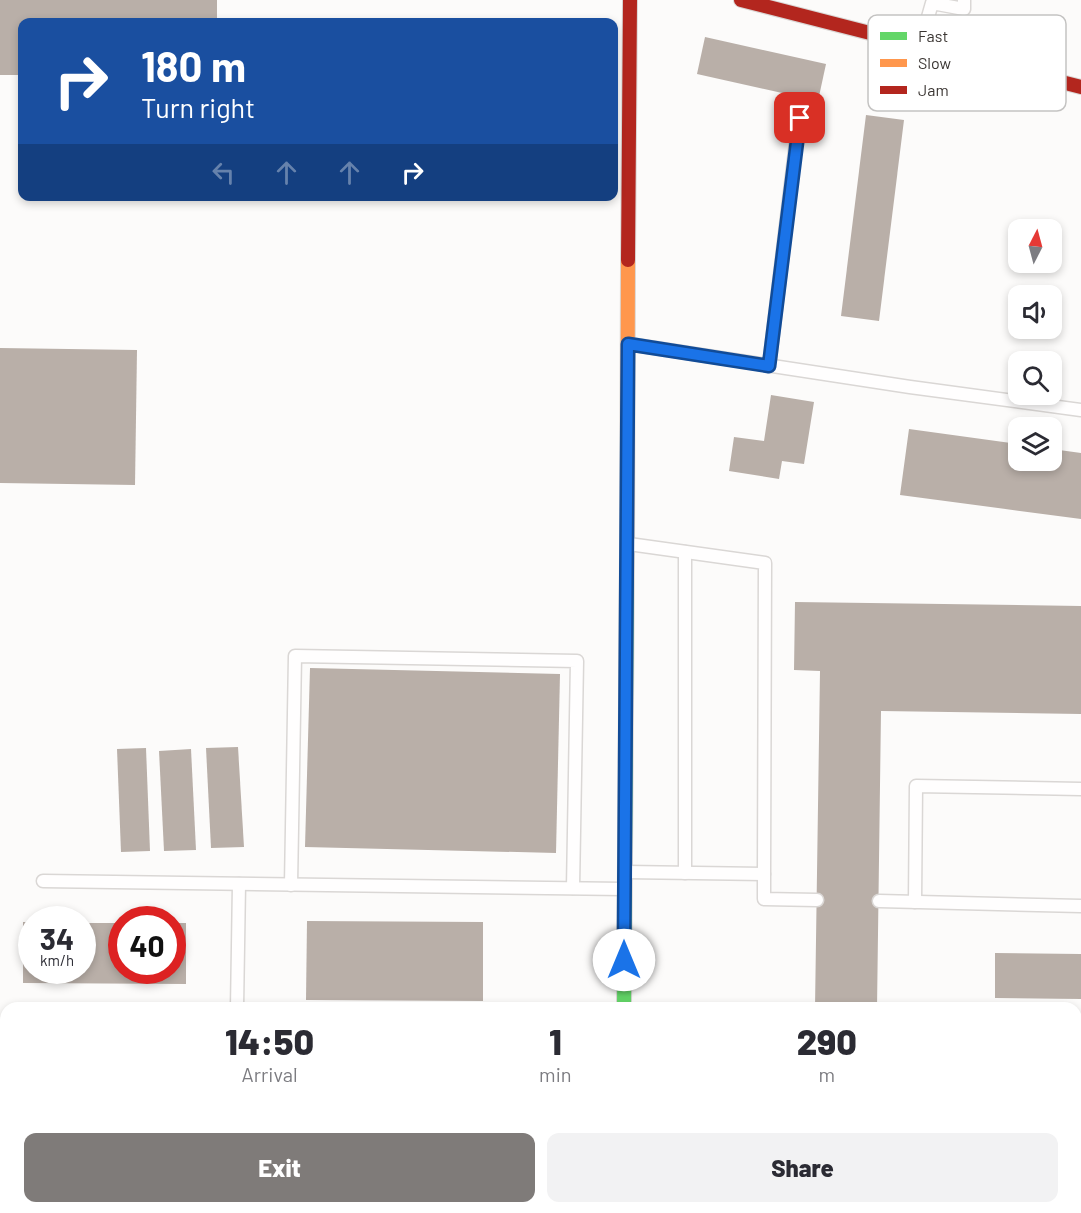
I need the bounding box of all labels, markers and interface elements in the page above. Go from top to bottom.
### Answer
legend [868,15,1066,111]
text: Fast [918,26,948,45]
text: 180 m [141,40,246,90]
icon: right [42,42,120,120]
text: Slow [918,53,951,72]
text: Jam [918,80,949,99]
text: Turn right [141,91,255,123]
pin [774,92,825,143]
icon: arrive [783,101,816,134]
icon: left [207,156,240,189]
icon: ahead [270,156,303,189]
icon: ahead [333,156,366,189]
icon: right [396,156,429,189]
north arrow [1008,219,1062,273]
map controls [1008,219,1062,471]
button: sound [1008,285,1062,339]
button: search [1008,351,1062,405]
button: layers [1008,417,1062,471]
speed limit sign: 40 [108,906,186,984]
text: 34 [40,920,74,956]
position arrow [592,928,656,992]
text: km/h [40,951,74,969]
text: 14:50 [225,1019,314,1062]
text: 1 [549,1019,562,1062]
text: 290 [797,1019,857,1062]
text: Arrival [242,1062,298,1086]
text: min [539,1062,572,1086]
text: m [818,1062,835,1086]
button: Exit [24,1133,535,1202]
button: Share [547,1133,1058,1202]

